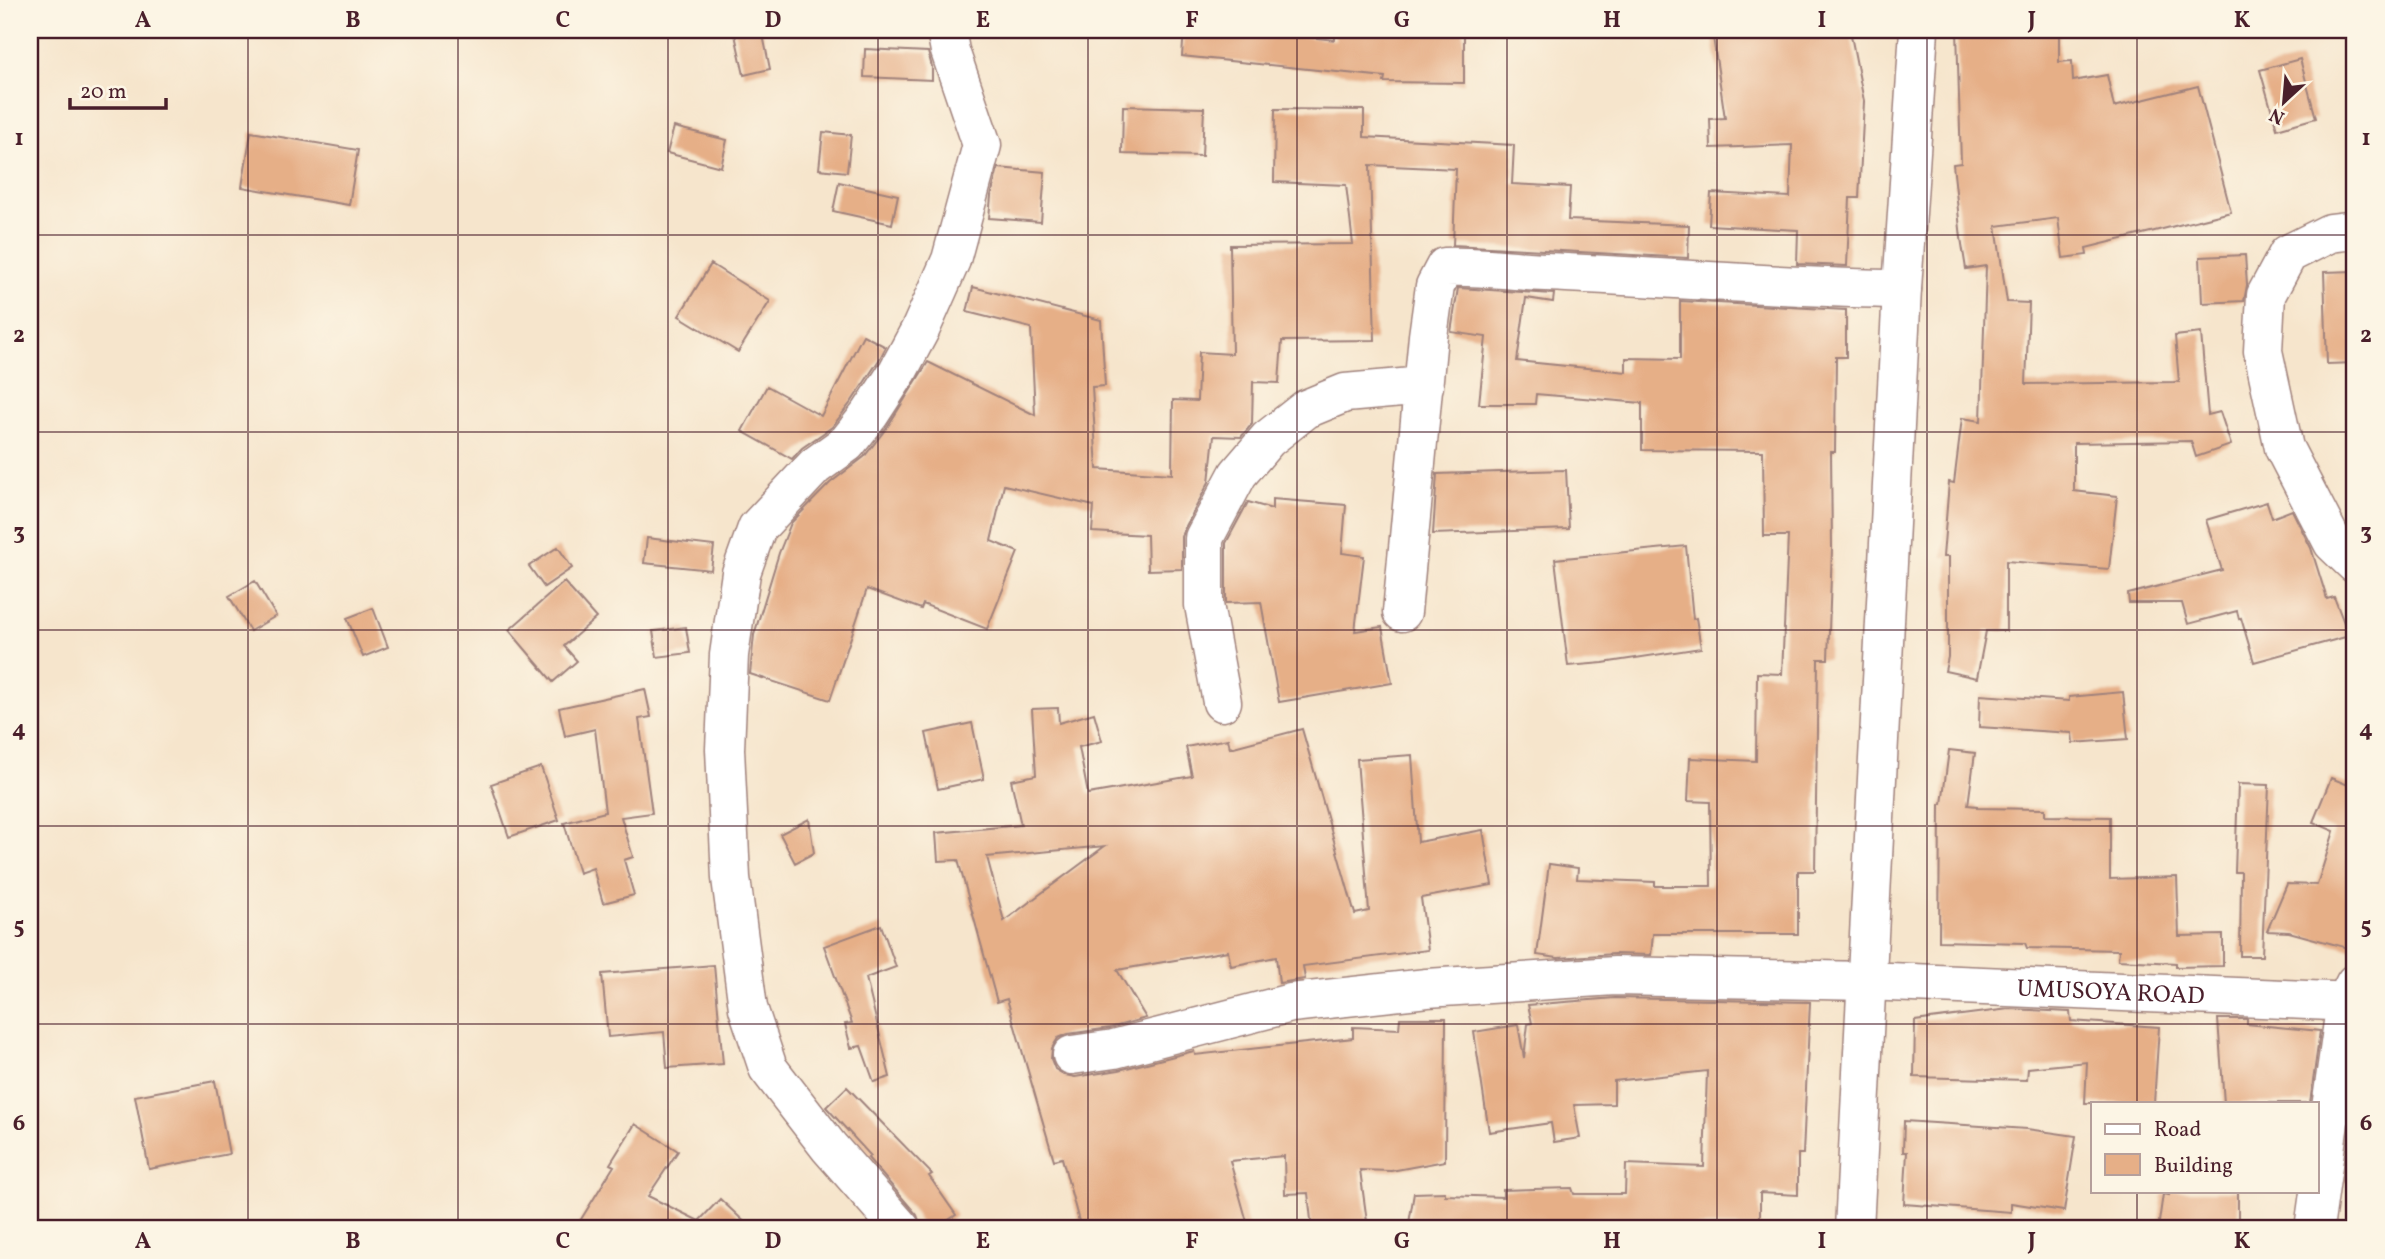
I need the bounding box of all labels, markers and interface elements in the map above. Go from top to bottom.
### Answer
text: A [135,5,151,37]
text: B [345,5,361,37]
text: C [556,5,570,37]
text: D [765,5,782,37]
text: E [976,5,990,37]
text: F [1185,5,1199,37]
text: G [1394,5,1410,37]
text: H [1603,5,1621,37]
text: I [1818,5,1826,37]
text: J [2027,5,2036,37]
text: K [2234,5,2251,37]
scale bar [70,66,166,110]
north arrow [2248,66,2318,136]
text: 20 m [80,78,126,107]
text: N [2265,101,2289,130]
text: 1 [14,123,24,155]
text: 1 [2361,123,2371,155]
text: 2 [13,320,25,352]
text: 2 [2360,320,2372,352]
text: 3 [13,517,25,549]
text: 3 [2360,517,2372,549]
text: 4 [12,714,26,746]
text: 4 [2359,714,2373,746]
text: 5 [13,911,25,943]
text: 5 [2360,911,2372,943]
street label: UMUSOYA ROAD [2016,972,2205,1015]
legend [2091,1102,2318,1192]
text: 6 [13,1108,25,1140]
text: 6 [2360,1108,2372,1140]
text: Road [2154,1116,2201,1145]
text: Building [2154,1152,2233,1181]
text: A [135,1226,151,1258]
text: B [345,1226,361,1258]
text: C [556,1226,570,1258]
text: D [765,1226,782,1258]
text: E [976,1226,990,1258]
text: F [1185,1226,1199,1258]
text: G [1394,1226,1410,1258]
text: H [1603,1226,1621,1258]
text: I [1818,1226,1826,1258]
text: J [2027,1226,2036,1258]
text: K [2234,1226,2251,1258]

